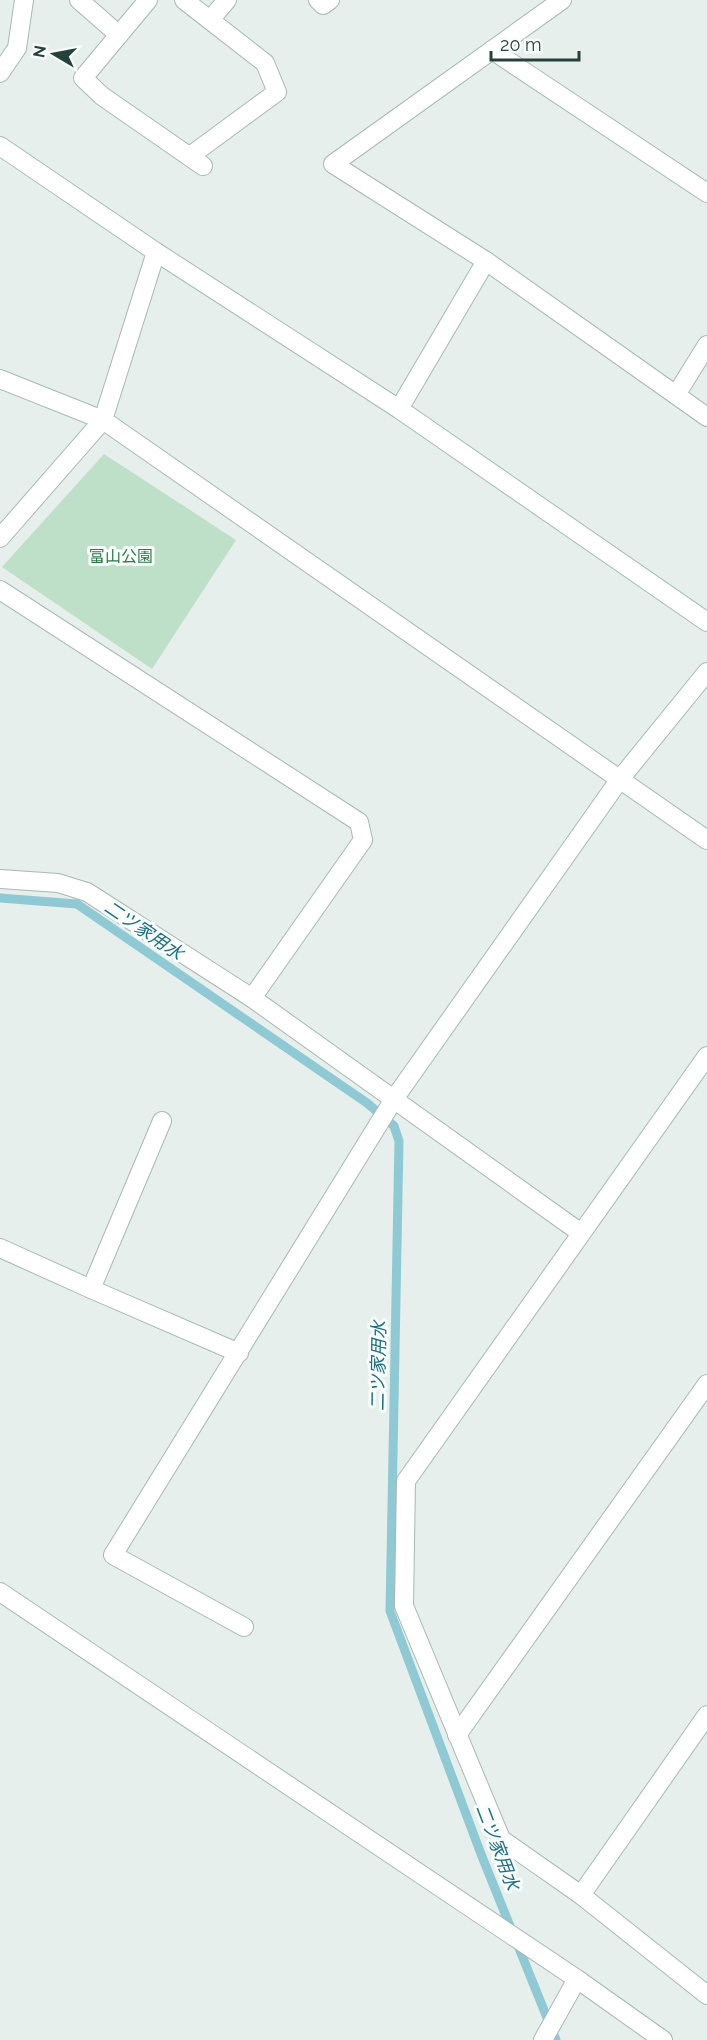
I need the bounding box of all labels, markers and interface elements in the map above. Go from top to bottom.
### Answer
north arrow [24,24,84,84]
scale bar [491,24,580,62]
text: 20 m [500,34,542,55]
text: N [29,44,50,59]
park label: 富山公園 [89,547,153,566]
water label: 二ツ家用水 [101,896,189,965]
water label: 二ツ家用水 [367,1319,389,1411]
water label: 二ツ家用水 [472,1801,525,1895]

